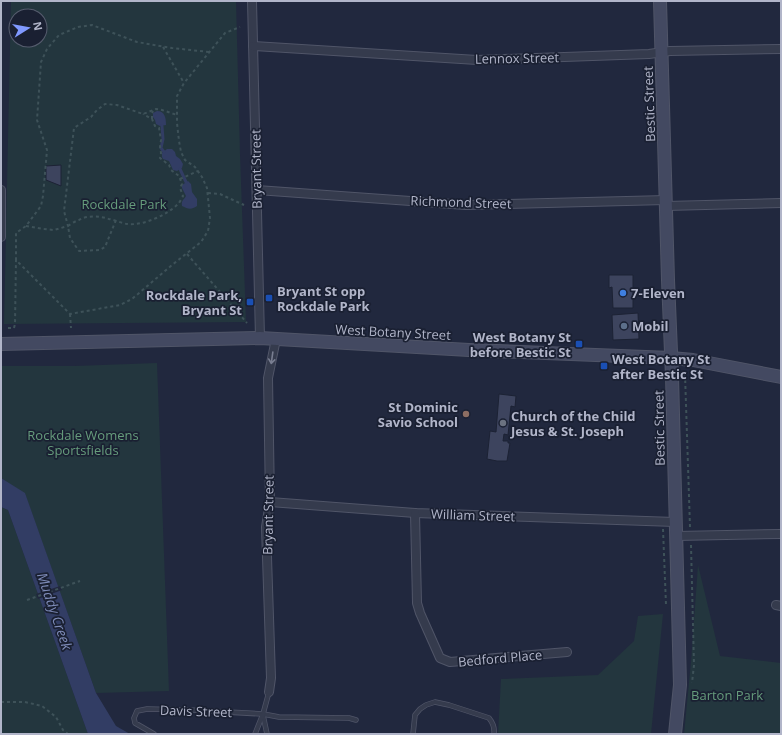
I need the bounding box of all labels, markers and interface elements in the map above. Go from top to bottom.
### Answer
north arrow [8,8,48,48]
text: N [30,20,47,32]
street label: Lennox Street [475,48,560,68]
street label: Bestic Street [639,65,659,142]
street label: Bryant Street [246,129,266,209]
street label: Richmond Street [410,191,512,213]
park label: Rockdale Park [81,195,167,213]
place label: Bryant St opp Rockdale Park [277,282,370,315]
place label: 7-Eleven [631,284,685,302]
place label: Rockdale Park, Bryant St [146,286,242,319]
marker: 7-Eleven [618,288,628,298]
marker: Bryant St opp Rockdale Park [264,293,274,303]
marker: Rockdale Park, Bryant St [245,297,255,307]
place label: Mobil [632,317,668,335]
street label: West Botany Street [335,320,452,344]
marker: Mobil [619,321,629,331]
place label: West Botany St before Bestic St [470,328,571,361]
marker: West Botany St before Bestic St [574,339,584,349]
place label: West Botany St after Bestic St [612,350,710,383]
one-way arrow [268,352,276,365]
marker: West Botany St after Bestic St [599,361,609,371]
street label: Bestic Street [649,390,669,466]
place label: St Dominic Savio School [378,398,458,431]
place label: Church of the Child Jesus & St. Joseph [510,407,636,440]
marker: St Dominic Savio School [461,409,471,419]
marker: Church of the Child Jesus & St. Joseph [498,418,508,428]
park label: Rockdale Womens Sportsfields [27,426,139,459]
street label: Bryant Street [258,475,278,555]
street label: William Street [431,505,516,525]
water label: Muddy Creek [33,570,77,653]
street label: Bedford Place [457,645,543,671]
park label: Barton Park [691,686,763,704]
street label: Davis Street [160,701,233,721]

